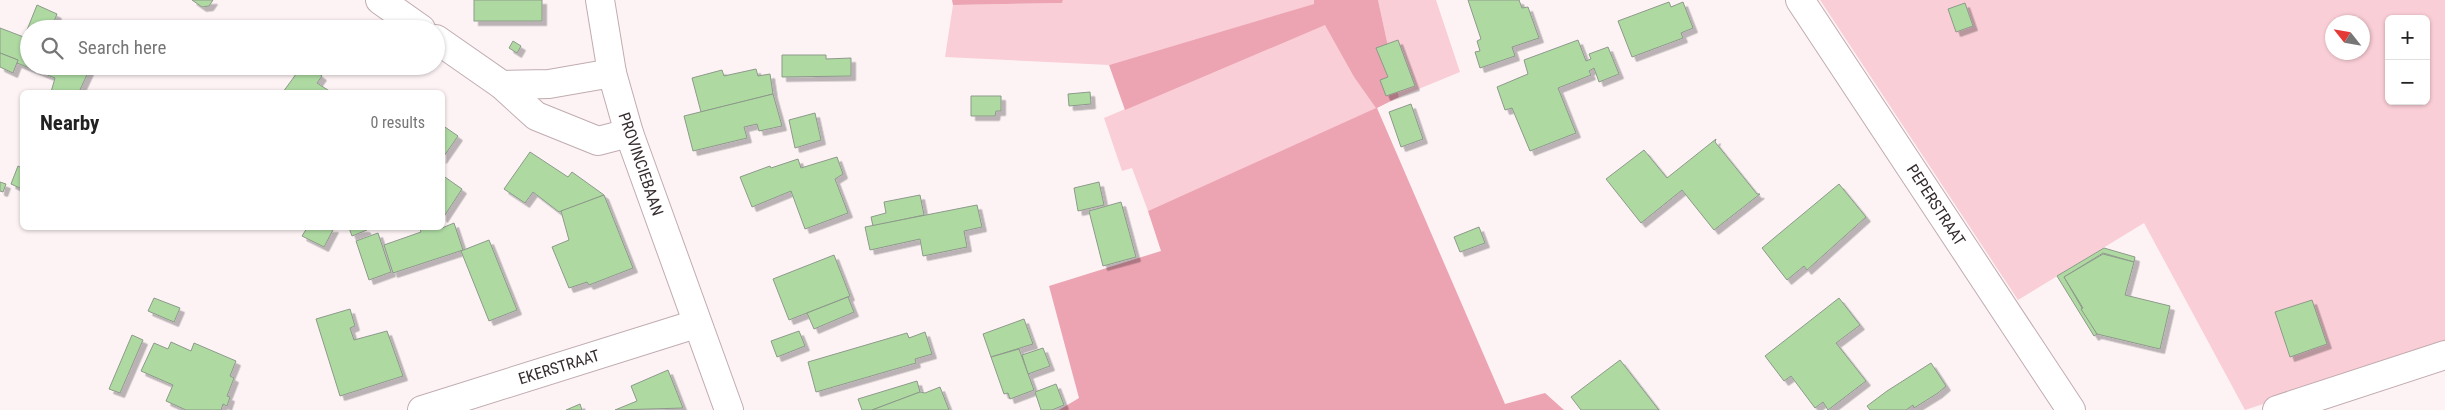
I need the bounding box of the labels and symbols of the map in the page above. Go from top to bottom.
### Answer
north arrow [2325,15,2370,60]
street label: PROVINCIEBAAN [614,110,668,218]
street label: PEPERSTRAAT [1903,161,1969,249]
street label: EKERSTRAAT [516,346,602,388]

